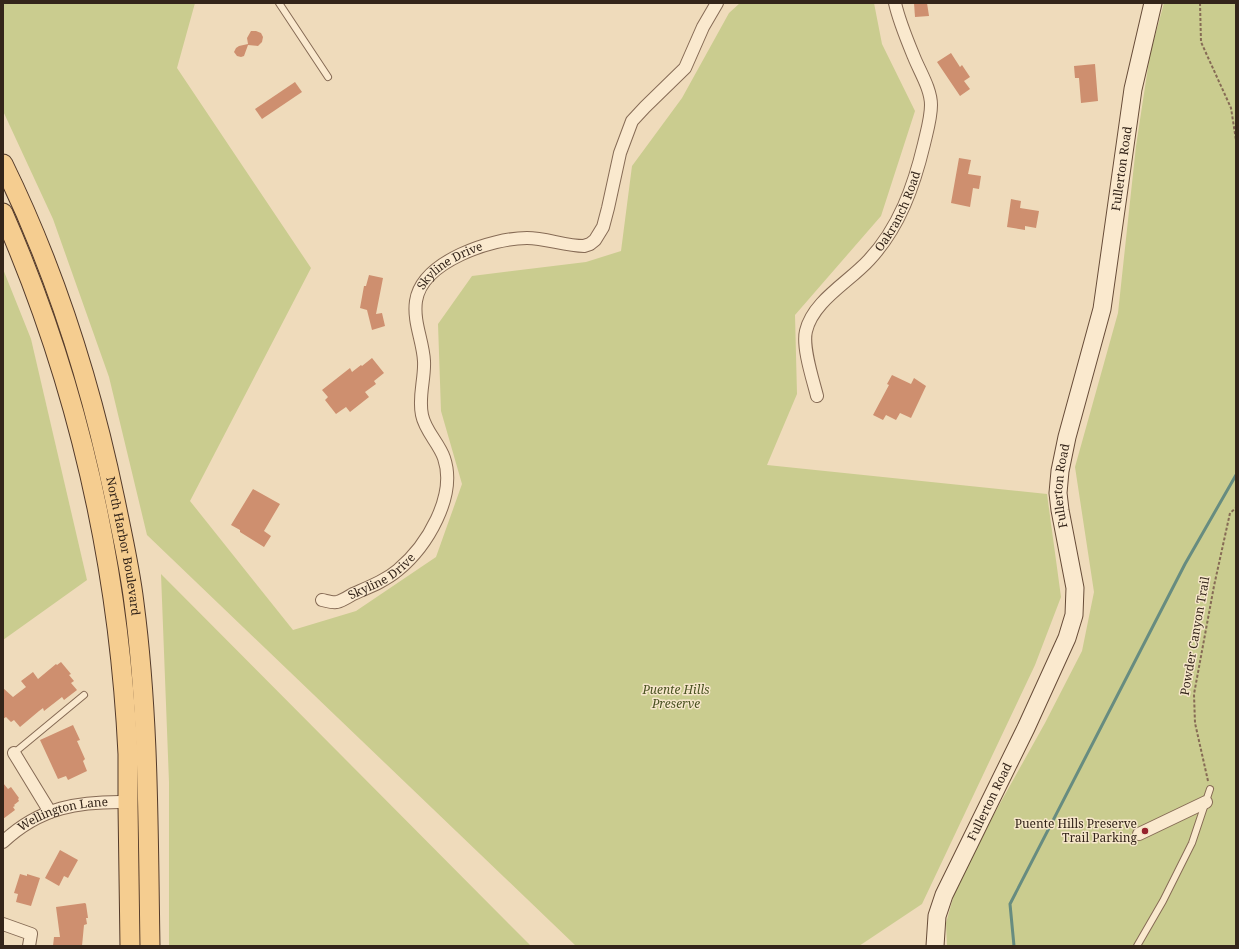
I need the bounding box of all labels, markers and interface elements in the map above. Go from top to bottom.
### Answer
street label: Fullerton Road [1107,125,1136,212]
street label: Oakranch Road [870,168,924,255]
street label: Skyline Drive [412,237,485,293]
street label: Fullerton Road [1049,441,1074,530]
street label: North Harbor Boulevard [102,475,145,617]
street label: Skyline Drive [344,549,419,603]
street label: Powder Canyon Trail [1176,575,1213,697]
park label: Puente Hills Preserve [641,681,710,712]
street label: Fullerton Road [963,759,1016,844]
street label: Wellington Lane [14,793,108,835]
place label: Puente Hills Preserve Trail Parking [1015,815,1138,846]
marker: Puente Hills Preserve Trail Parking [1140,826,1150,836]

